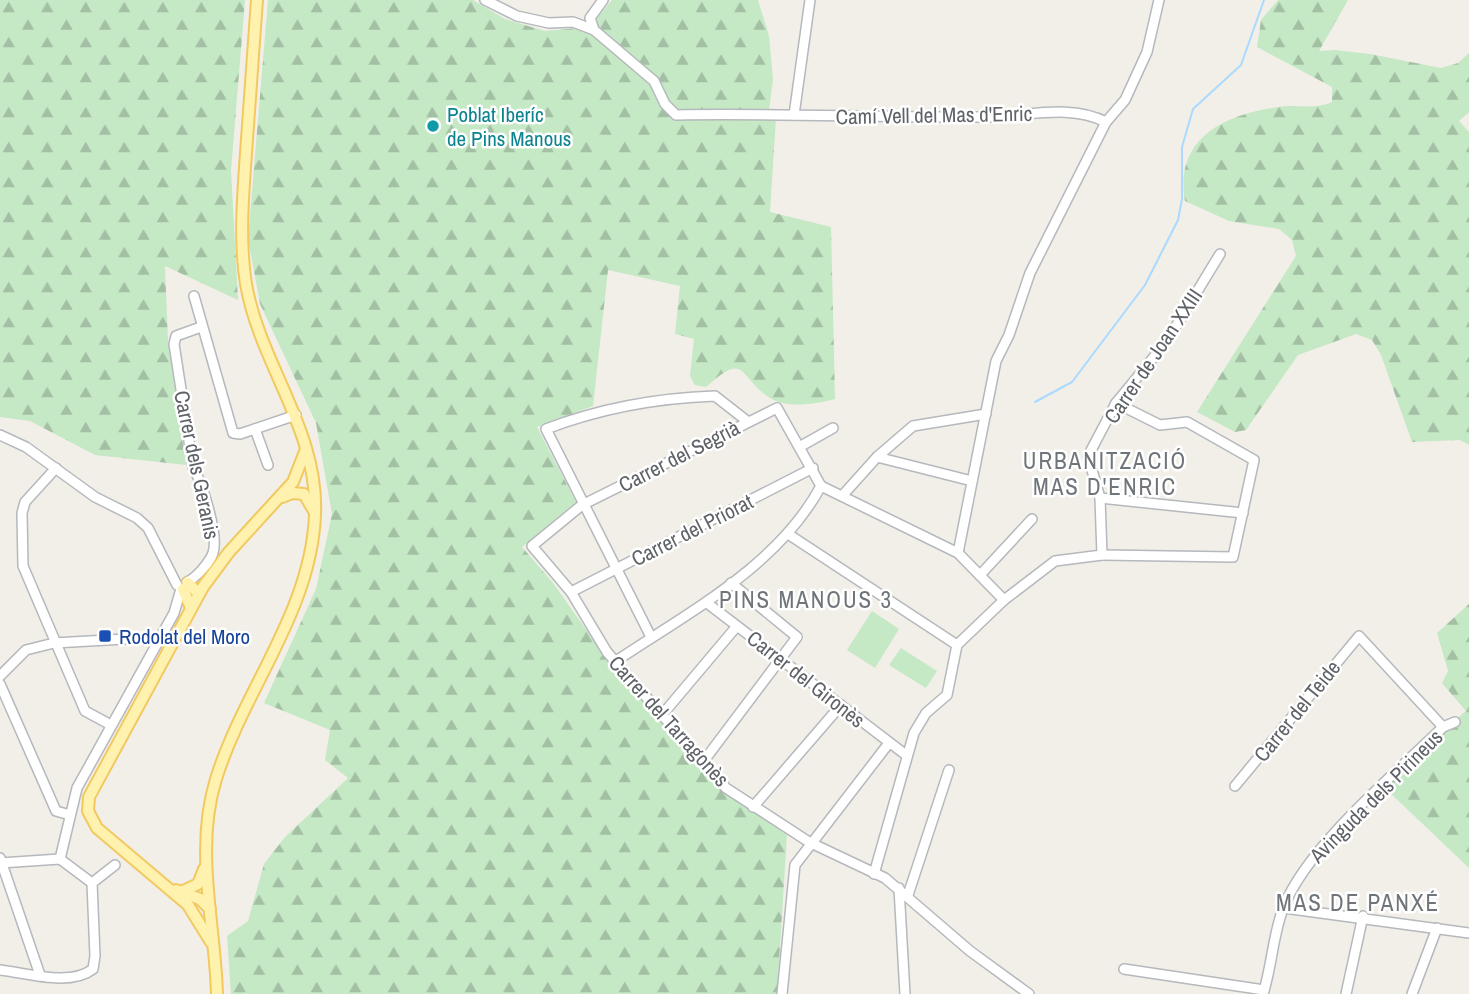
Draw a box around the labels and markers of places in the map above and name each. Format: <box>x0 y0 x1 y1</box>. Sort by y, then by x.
place label: Poblat Iberíc de Pins Manous <box>447 100 571 153</box>
marker: Poblat Iberíc de Pins Manous <box>425 118 441 134</box>
place label: Rodolat del Moro <box>119 622 250 651</box>
marker: Rodolat del Moro <box>97 628 113 644</box>

